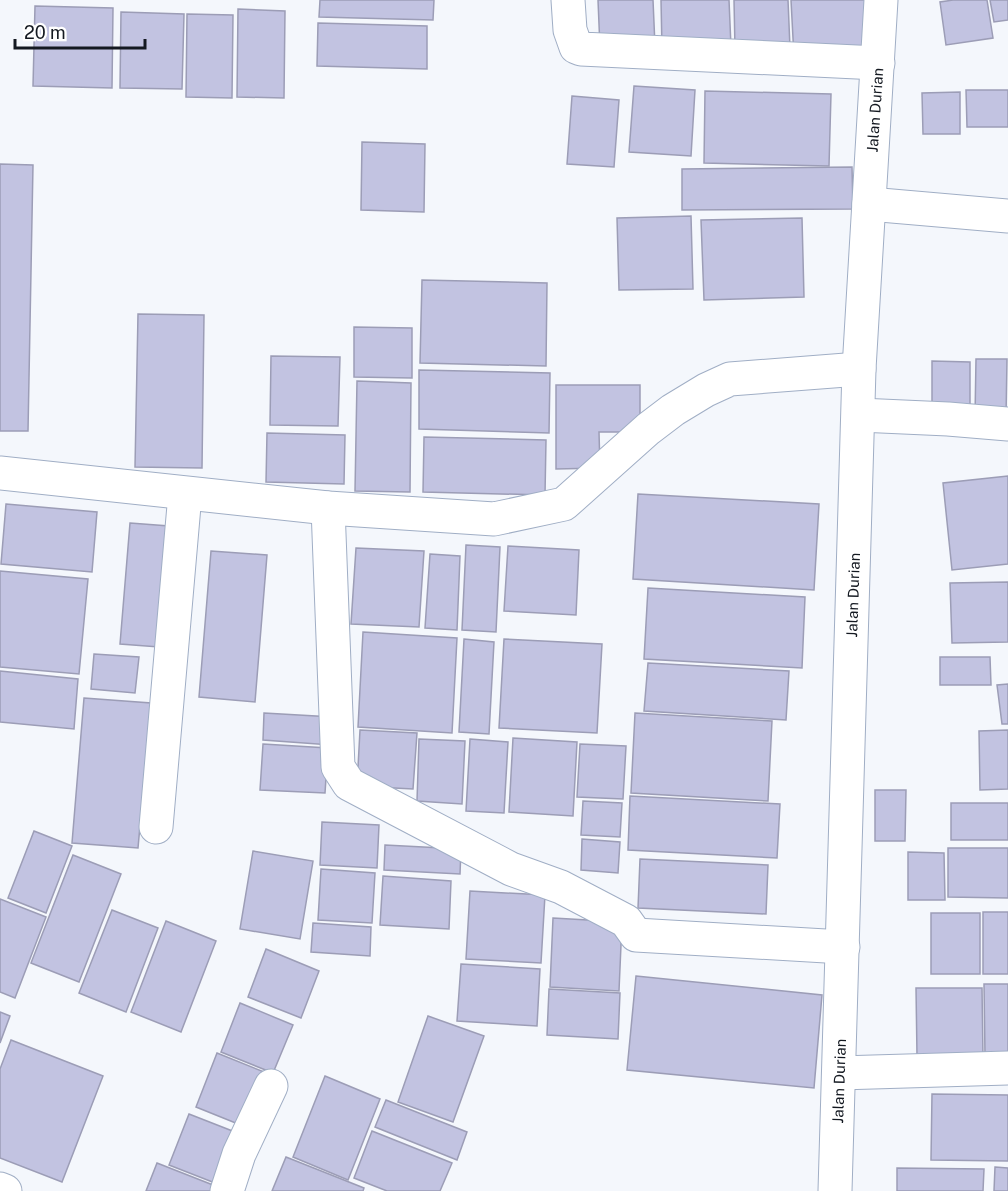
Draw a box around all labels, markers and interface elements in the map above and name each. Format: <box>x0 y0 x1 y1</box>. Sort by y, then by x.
scale bar <box>15 12 146 50</box>
text: 20 m <box>24 22 66 43</box>
street label: Jalan Durian <box>864 67 886 153</box>
street label: Jalan Durian <box>843 552 863 638</box>
street label: Jalan Durian <box>829 1038 849 1124</box>

